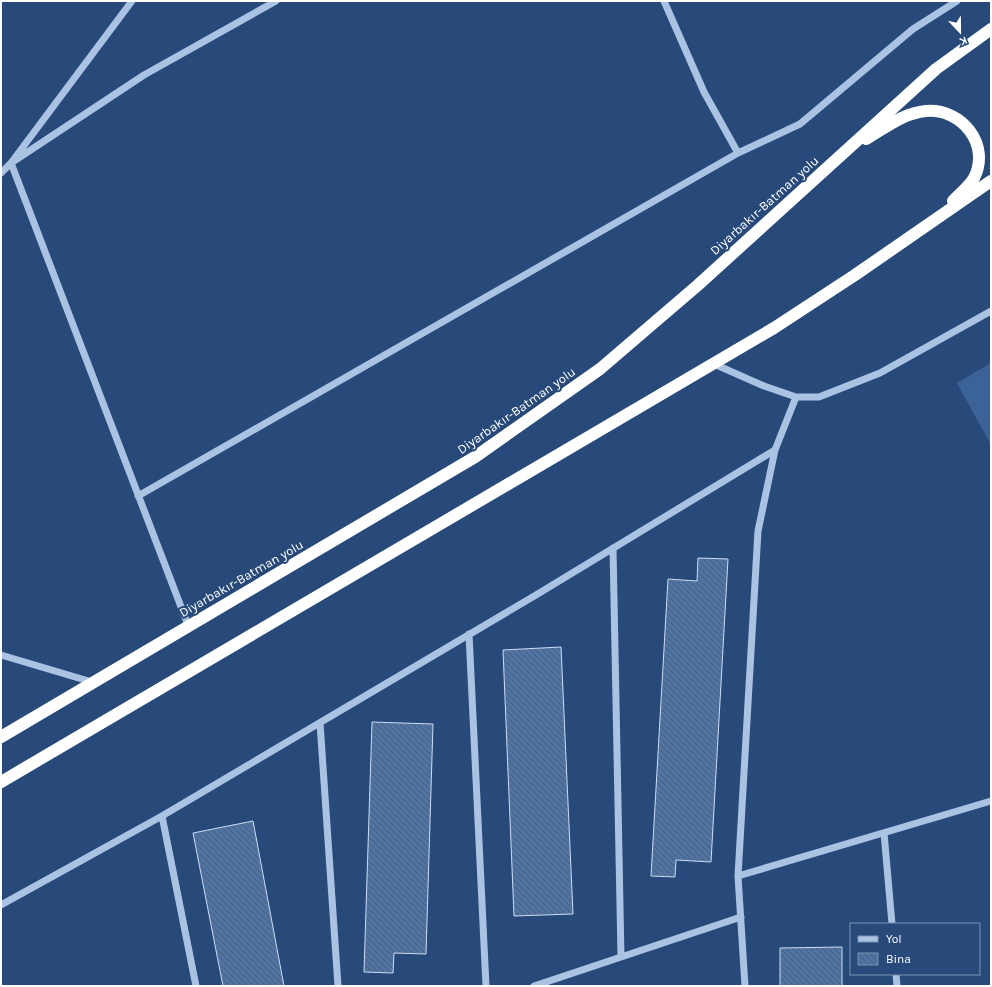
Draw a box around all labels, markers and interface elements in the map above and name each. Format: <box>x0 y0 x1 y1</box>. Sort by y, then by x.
north arrow <box>940 12 980 52</box>
text: K <box>957 33 969 48</box>
street label: Diyarbakır-Batman yolu <box>707 153 822 258</box>
street label: Diyarbakır-Batman yolu <box>454 364 578 457</box>
street label: Diyarbakır-Batman yolu <box>177 537 306 620</box>
legend <box>850 923 980 975</box>
text: Yol <box>886 932 902 946</box>
text: Bina <box>886 952 911 966</box>

